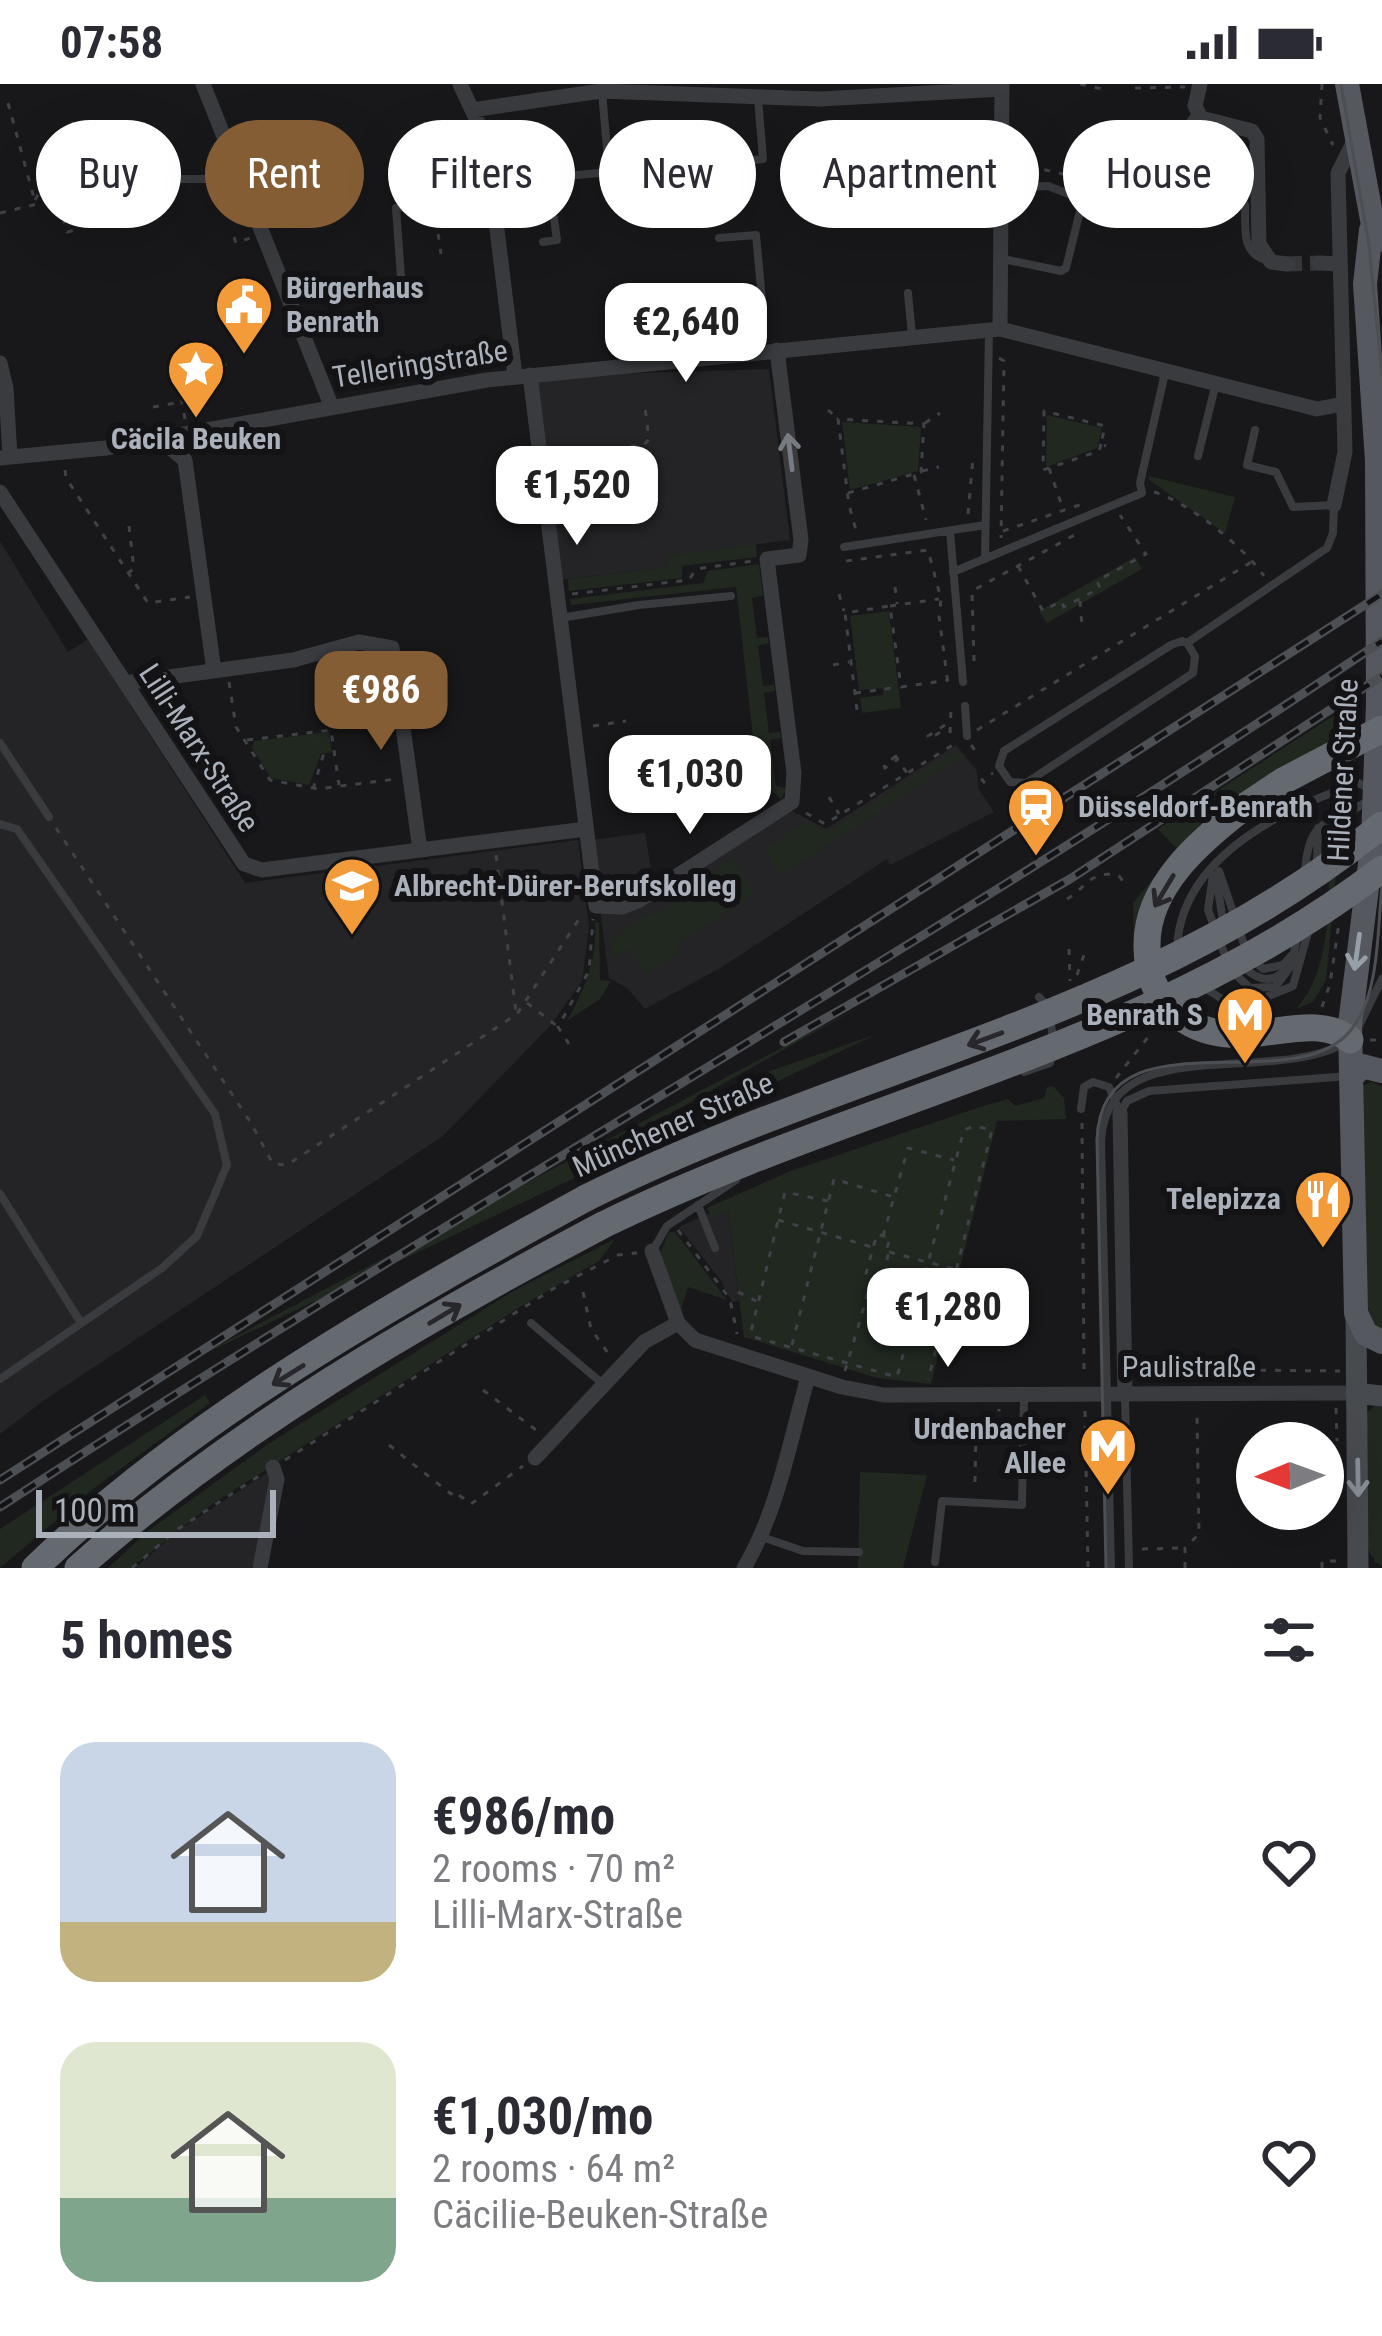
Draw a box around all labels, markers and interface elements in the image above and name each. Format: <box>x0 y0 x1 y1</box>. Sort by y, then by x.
text: 07:58 <box>60 16 163 69</box>
chip: Buy <box>36 120 181 228</box>
chip: Rent <box>205 120 364 228</box>
chip: Filters <box>388 120 575 228</box>
chip: New <box>599 120 756 228</box>
chip: Apartment <box>780 120 1039 228</box>
chip: House <box>1063 120 1254 228</box>
place label: Bürgerhaus Benrath <box>286 270 424 339</box>
public building icon: Bürgerhaus Benrath <box>213 274 275 356</box>
pin: €2,640 <box>588 283 784 385</box>
text: €2,640 <box>632 299 740 345</box>
street label: Telleringstraße <box>330 332 510 395</box>
place icon: Cäcila Beuken <box>165 338 227 420</box>
place label: Cäcila Beuken <box>111 421 281 456</box>
one-way arrow <box>778 433 800 472</box>
pin: €1,520 <box>479 446 675 548</box>
text: €1,520 <box>523 462 631 508</box>
pin: €986 <box>310 651 452 753</box>
street label: Lilli-Marx-Straße <box>132 657 267 838</box>
text: €986 <box>342 667 420 713</box>
street label: Hildener Straße <box>1320 678 1365 862</box>
pin: €1,030 <box>592 735 788 837</box>
text: €1,030 <box>636 751 744 797</box>
station icon: Düsseldorf-Benrath <box>1005 776 1067 858</box>
place label: Düsseldorf-Benrath <box>1078 789 1313 824</box>
school or university icon: Albrecht-Dürer-Berufskolleg <box>321 855 383 937</box>
place label: Albrecht-Dürer-Berufskolleg <box>394 868 737 903</box>
one-way arrow <box>1152 873 1176 908</box>
one-way arrow <box>1345 932 1368 971</box>
metro station icon: Benrath S <box>1214 984 1276 1066</box>
place label: Benrath S <box>1086 997 1203 1032</box>
one-way arrow <box>968 1030 1005 1051</box>
street label: Münchener Straße <box>567 1065 778 1184</box>
restaurant icon: Telepizza <box>1292 1168 1354 1250</box>
place label: Telepizza <box>1166 1181 1281 1216</box>
pin: €1,280 <box>850 1268 1046 1370</box>
text: €1,280 <box>894 1284 1002 1330</box>
one-way arrow <box>427 1302 461 1326</box>
street label: Paulistraße <box>1122 1349 1256 1384</box>
one-way arrow <box>272 1362 306 1387</box>
place label: Urdenbacher Allee <box>913 1411 1066 1480</box>
metro station icon: Urdenbacher Allee <box>1077 1415 1139 1497</box>
north arrow <box>1236 1422 1344 1530</box>
map controls <box>1236 1422 1344 1530</box>
one-way arrow <box>1346 1458 1369 1497</box>
scale bar <box>36 1484 276 1537</box>
text: 100 m <box>54 1491 135 1530</box>
icon: filters <box>1256 1607 1322 1673</box>
text: 5 homes <box>60 1611 233 1670</box>
text: €986/mo <box>432 1787 615 1846</box>
icon: home <box>156 1790 300 1934</box>
icon: heart <box>1256 1829 1322 1895</box>
text: 2 rooms · 70 m² <box>432 1846 675 1892</box>
text: Lilli-Marx-Straße <box>432 1892 683 1938</box>
text: €1,030/mo <box>432 2087 653 2146</box>
icon: home <box>156 2090 300 2234</box>
icon: heart <box>1256 2129 1322 2195</box>
text: 2 rooms · 64 m² <box>432 2146 675 2192</box>
text: Cäcilie-Beuken-Straße <box>432 2192 768 2238</box>

